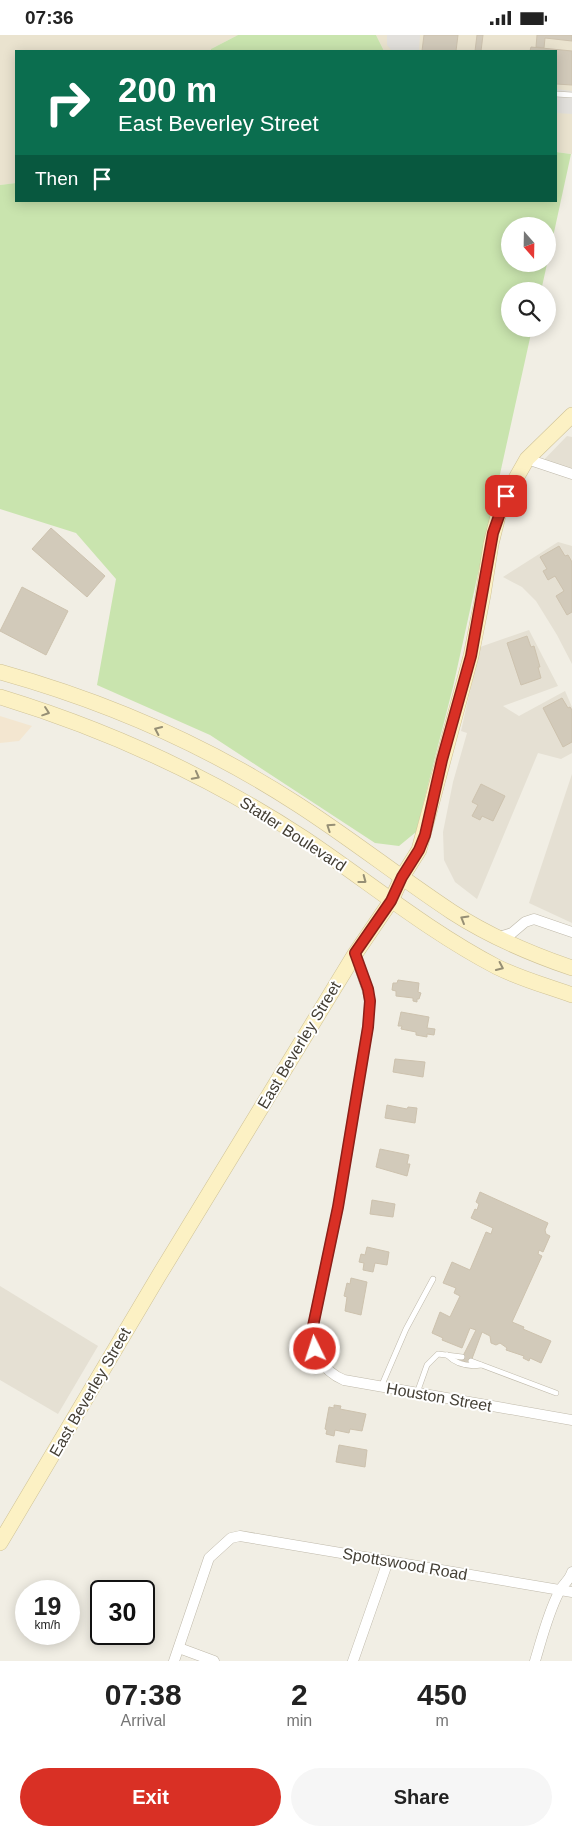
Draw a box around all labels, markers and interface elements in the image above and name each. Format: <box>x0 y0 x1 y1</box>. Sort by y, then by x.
text: 07:36 <box>25 7 74 28</box>
icon: right <box>35 70 100 135</box>
text: 200 m <box>118 70 217 109</box>
text: East Beverley Street <box>118 111 319 136</box>
icon: arrive <box>88 165 116 193</box>
text: Then <box>35 168 78 189</box>
north arrow <box>501 217 556 273</box>
map controls <box>501 217 556 337</box>
button: search <box>501 282 556 337</box>
pin <box>485 475 527 517</box>
icon: arrive <box>492 482 520 510</box>
one-way arrow <box>42 706 50 716</box>
one-way arrow <box>154 725 163 736</box>
one-way arrow <box>191 769 200 779</box>
street label: Statler Boulevard <box>237 793 349 875</box>
one-way arrow <box>327 823 336 833</box>
one-way arrow <box>357 874 367 883</box>
one-way arrow <box>461 915 470 925</box>
one-way arrow <box>495 961 504 972</box>
street label: East Beverley Street <box>254 978 344 1112</box>
position arrow <box>288 1322 340 1374</box>
street label: East Beverley Street <box>46 1324 134 1459</box>
street label: Houston Street <box>385 1379 494 1415</box>
street label: Spottswood Road <box>341 1545 469 1583</box>
speed limit sign: 30 <box>90 1580 155 1645</box>
text: 19 <box>34 1592 61 1620</box>
text: km/h <box>34 1618 61 1632</box>
text: 07:38 <box>105 1678 182 1711</box>
text: 2 <box>291 1678 308 1711</box>
text: 450 <box>417 1678 467 1711</box>
text: Arrival <box>121 1712 166 1729</box>
text: min <box>286 1712 312 1729</box>
text: m <box>435 1712 449 1729</box>
button: Exit <box>20 1768 281 1826</box>
button: Share <box>291 1768 552 1826</box>

